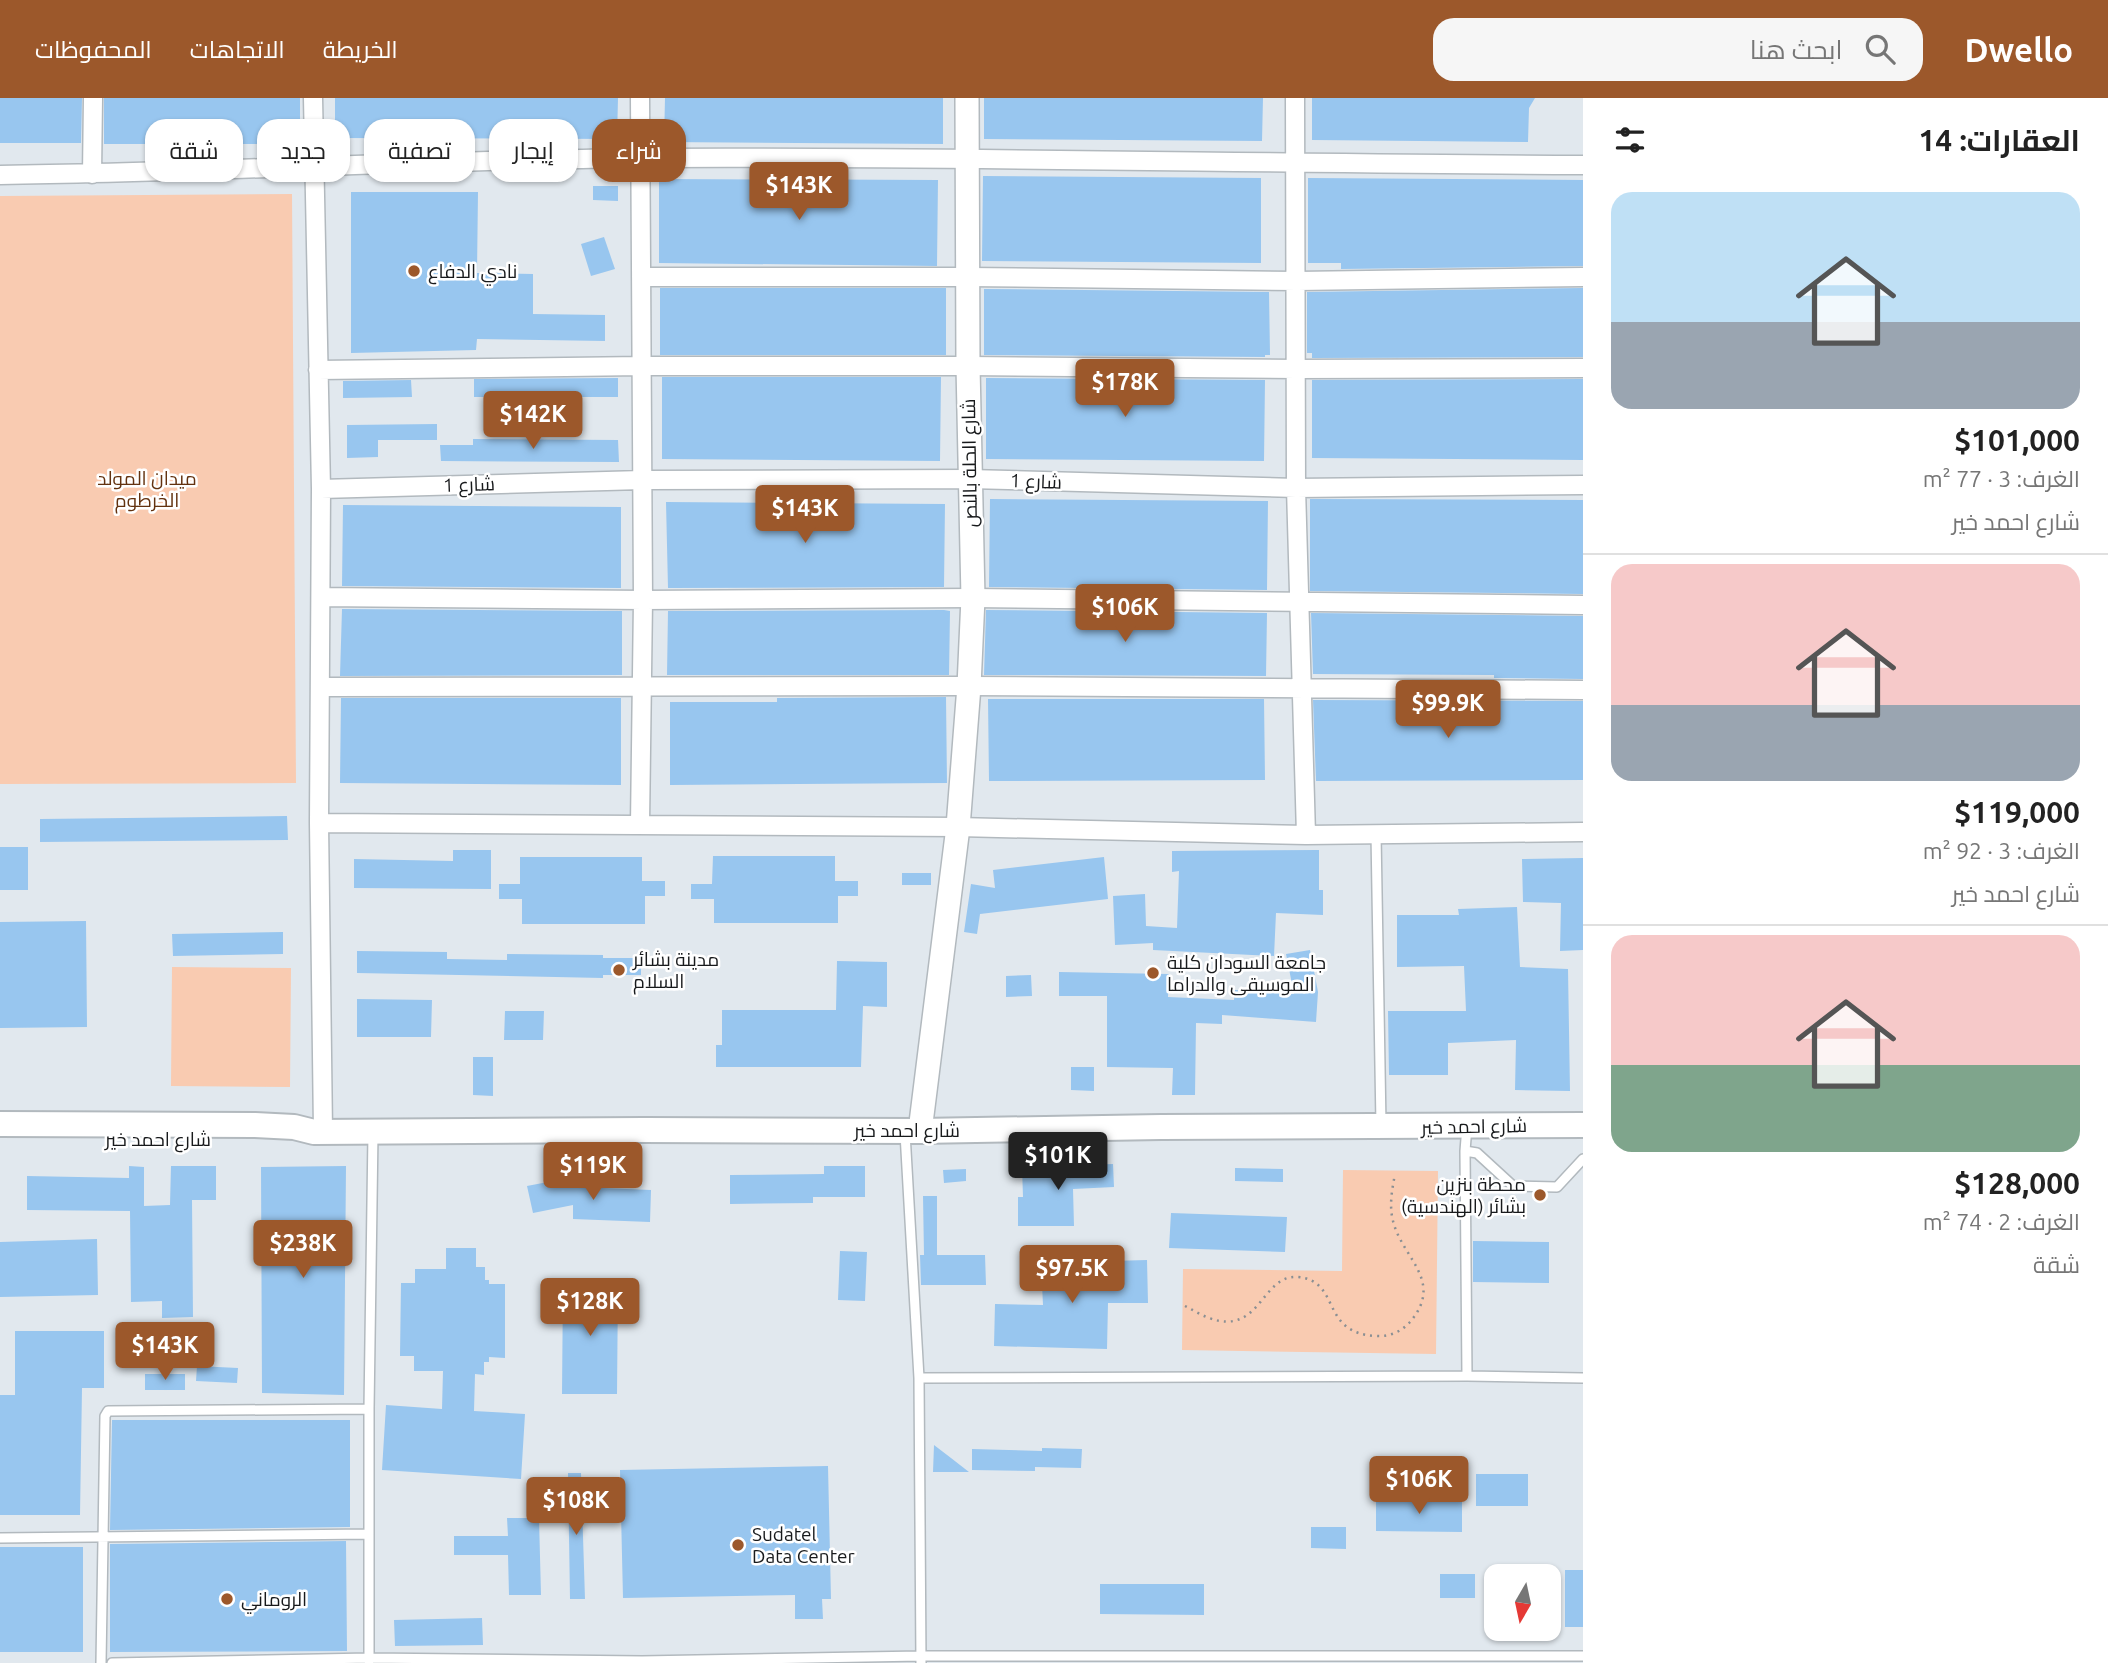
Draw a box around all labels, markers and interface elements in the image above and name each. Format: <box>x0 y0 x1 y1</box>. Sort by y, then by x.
search box <box>1433 18 1923 81</box>
icon: search <box>1861 30 1899 68</box>
text: Dwello <box>1965 31 2073 68</box>
text: ابحث هنا <box>1750 35 1843 64</box>
text: المحفوظات <box>35 36 152 63</box>
text: الاتجاهات <box>190 36 285 63</box>
text: الخريطة <box>323 36 398 63</box>
chip: شقة <box>145 119 243 182</box>
chip: جديد <box>257 119 350 182</box>
chip: تصفية <box>364 119 475 182</box>
chip: إيجار <box>489 119 578 182</box>
chip: شراء <box>592 119 686 182</box>
icon: filters <box>1611 121 1649 159</box>
text: العقارات: 14 <box>1918 123 2080 157</box>
pin: $143K <box>750 162 848 222</box>
text: $143K <box>765 172 833 197</box>
icon: home <box>1783 238 1909 364</box>
place label: نادي الدفاع <box>428 260 517 286</box>
marker: نادي الدفاع <box>406 263 422 279</box>
pin: $178K <box>1076 360 1174 419</box>
text: $178K <box>1091 369 1159 394</box>
pin: $142K <box>484 392 582 451</box>
street label: شارع الحلة بالنص <box>957 398 984 528</box>
text: $142K <box>499 401 567 426</box>
text: $101,000 <box>1954 423 2080 457</box>
text: الغرف: 3 · 77 m² <box>1923 466 2080 491</box>
park label: ميدان المولد الخرطوم <box>97 467 197 514</box>
street label: شارع 1 <box>1010 469 1062 496</box>
street label: شارع 1 <box>443 472 495 499</box>
pin: $143K <box>756 486 854 545</box>
text: $143K <box>771 495 839 520</box>
text: شارع احمد خير <box>1952 509 2080 534</box>
pin: $106K <box>1076 584 1174 644</box>
text: $106K <box>1091 594 1159 619</box>
icon: home <box>1783 610 1909 736</box>
pin: $99.9K <box>1391 680 1505 740</box>
text: $99.9K <box>1412 690 1484 715</box>
text: $119,000 <box>1954 795 2080 829</box>
text: الغرف: 3 · 92 m² <box>1923 838 2080 863</box>
text: شارع احمد خير <box>1952 881 2080 906</box>
place label: مدينة بشائر السلام <box>632 948 719 995</box>
place label: جامعة السودان كلية الموسيقى والدراما <box>1167 951 1326 996</box>
marker: مدينة بشائر السلام <box>611 962 627 978</box>
marker: جامعة السودان كلية الموسيقى والدراما <box>1145 965 1161 981</box>
icon: home <box>1783 981 1909 1107</box>
street label: شارع احمد خير <box>1420 1114 1527 1141</box>
street label: شارع احمد خير <box>853 1119 960 1144</box>
street label: شارع احمد خير <box>104 1128 211 1153</box>
pin: $101K <box>1009 1132 1107 1192</box>
pin: $119K <box>544 1142 642 1202</box>
text: $101K <box>1024 1142 1092 1167</box>
text: $119K <box>559 1152 627 1177</box>
text: $128,000 <box>1954 1166 2080 1200</box>
place label: محطة بنزين بشائر (الهندسية) <box>1401 1173 1526 1218</box>
marker: محطة بنزين بشائر (الهندسية) <box>1532 1187 1548 1203</box>
text: الغرف: 2 · 74 m² <box>1923 1209 2080 1234</box>
pin: $238K <box>254 1220 352 1280</box>
text: $238K <box>269 1230 337 1255</box>
pin: $97.5K <box>1015 1246 1129 1305</box>
text: شقة <box>2033 1252 2080 1277</box>
text: $97.5K <box>1036 1255 1108 1280</box>
pin: $128K <box>541 1278 639 1338</box>
text: $128K <box>556 1288 624 1313</box>
pin: $143K <box>116 1322 214 1382</box>
text: $143K <box>131 1332 199 1357</box>
pin: $106K <box>1370 1456 1468 1516</box>
text: $106K <box>1385 1466 1453 1491</box>
pin: $108K <box>527 1478 625 1537</box>
text: $108K <box>542 1487 610 1512</box>
place label: Sudatel Data Center <box>752 1523 855 1567</box>
marker: Sudatel Data Center <box>730 1537 746 1553</box>
north arrow <box>1484 1564 1561 1642</box>
map controls <box>1484 1564 1561 1641</box>
place label: الروماني <box>241 1588 307 1614</box>
marker: الروماني <box>219 1591 235 1607</box>

